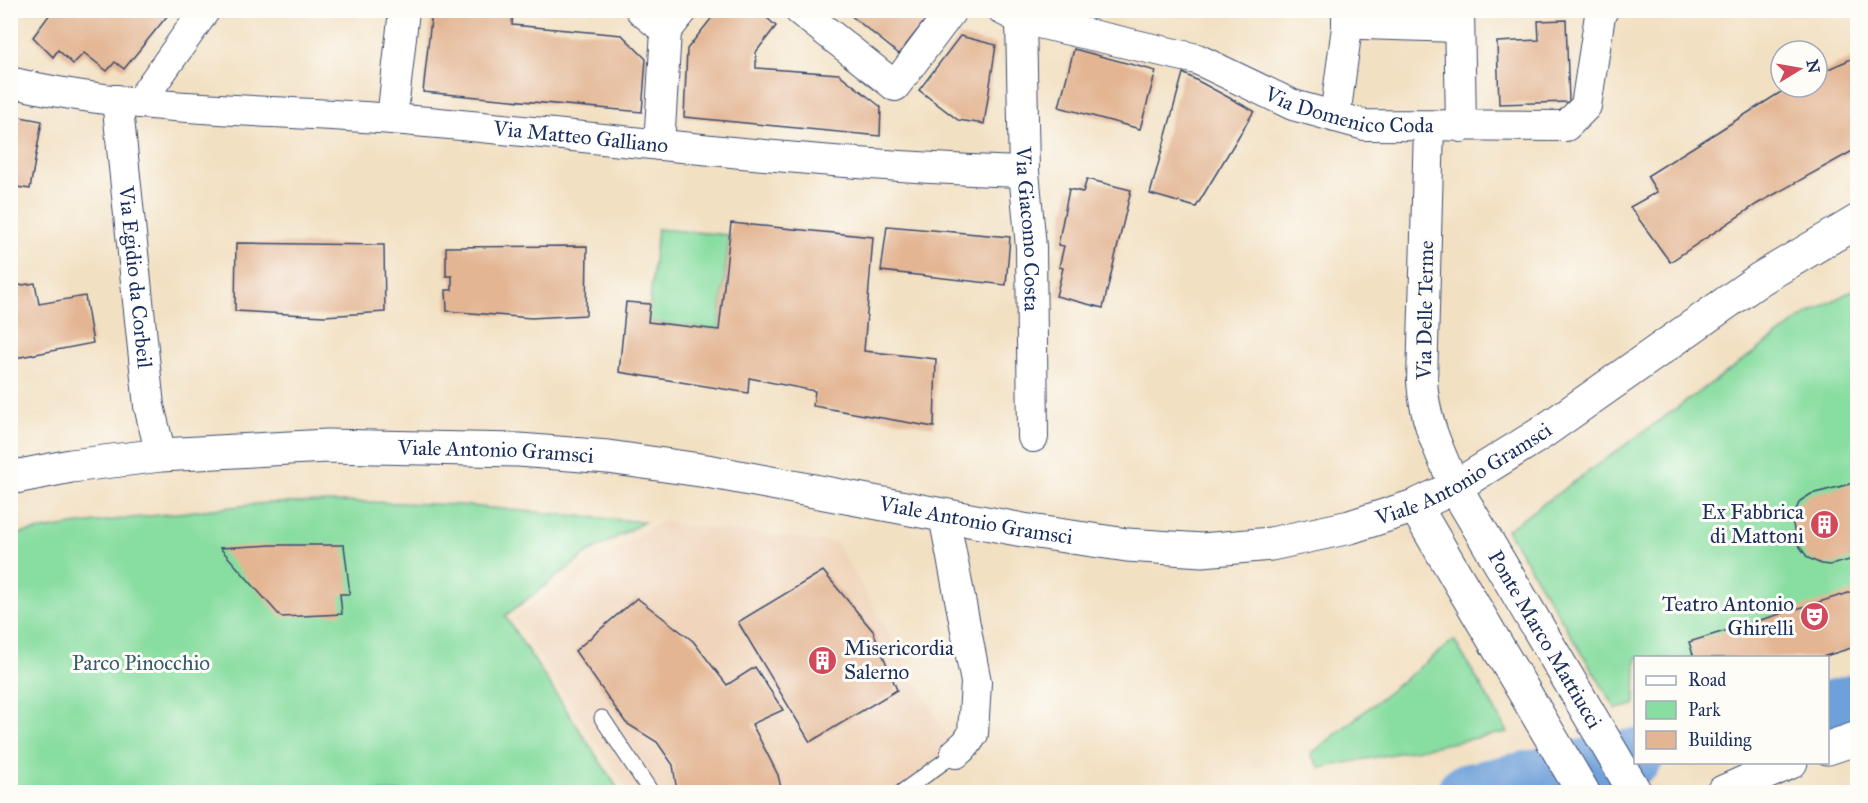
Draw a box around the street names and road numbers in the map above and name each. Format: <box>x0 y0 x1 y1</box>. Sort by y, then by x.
street label: Via Domenico Coda <box>1260 80 1434 138</box>
street label: Via Matteo Galliano <box>491 115 670 159</box>
street label: Via Giacomo Costa <box>1010 145 1045 312</box>
street label: Via Egidio da Corbeil <box>113 184 158 370</box>
street label: Via Delle Terme <box>1411 240 1439 381</box>
street label: Viale Antonio Gramsci <box>1371 417 1557 531</box>
street label: Viale Antonio Gramsci <box>397 434 595 469</box>
street label: Viale Antonio Gramsci <box>876 490 1075 550</box>
street label: Ponte Marco Mattiucci <box>1482 546 1608 733</box>

